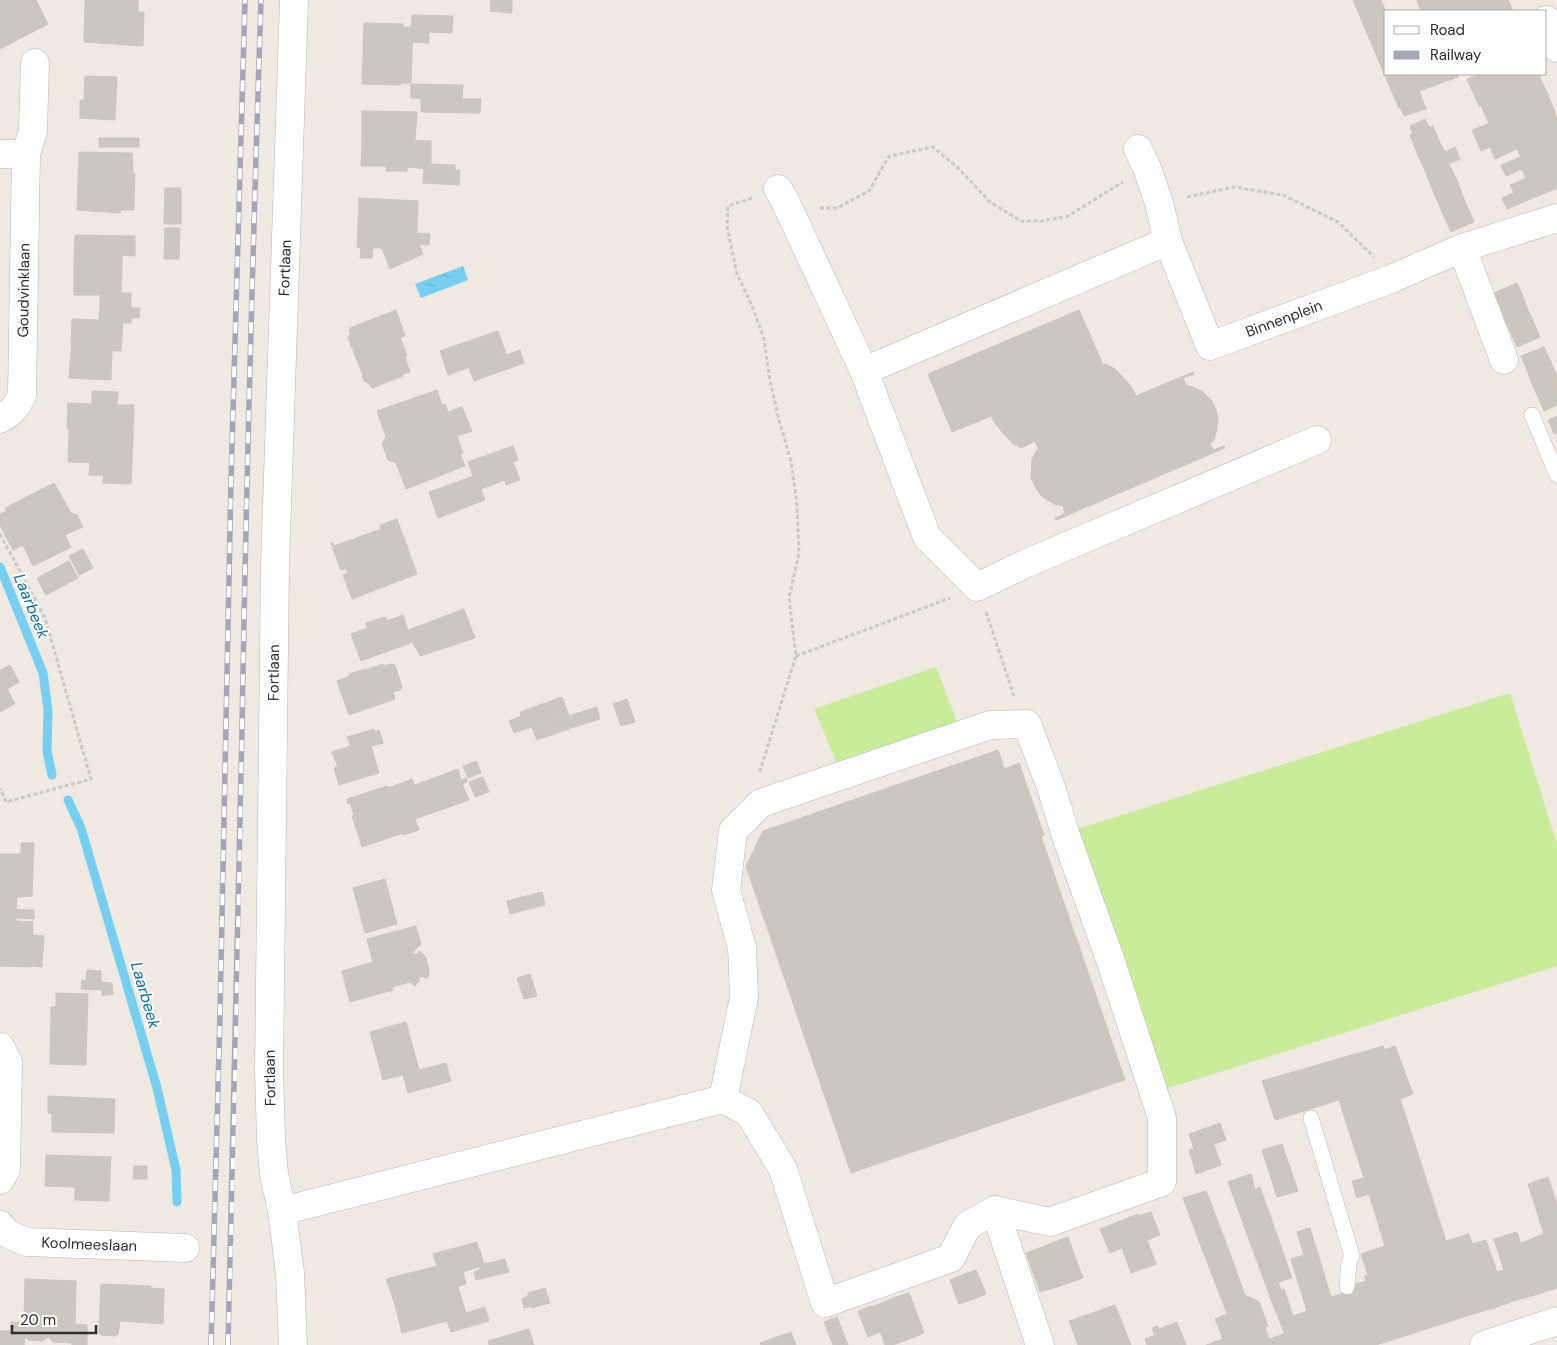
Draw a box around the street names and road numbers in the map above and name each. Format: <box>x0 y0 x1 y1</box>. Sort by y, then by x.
street label: Fortlaan <box>274 239 296 296</box>
street label: Goudvinklaan <box>13 243 35 338</box>
street label: Binnenplein <box>1243 295 1325 342</box>
street label: Fortlaan <box>263 644 284 701</box>
street label: Fortlaan <box>260 1050 280 1106</box>
street label: Koolmeeslaan <box>41 1233 138 1256</box>

